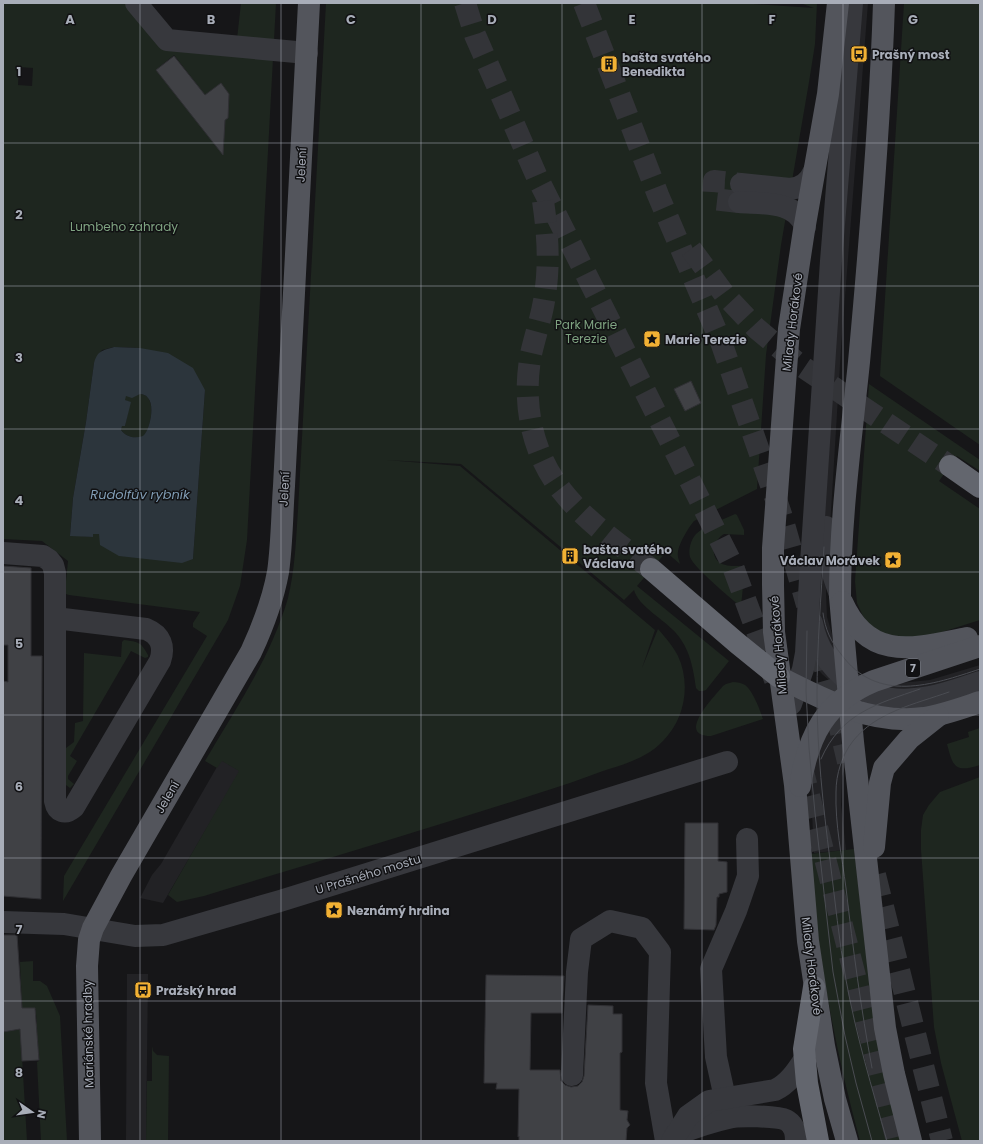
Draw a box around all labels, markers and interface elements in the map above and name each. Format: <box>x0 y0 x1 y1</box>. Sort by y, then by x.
text: A <box>65 10 75 29</box>
text: B <box>207 10 216 29</box>
text: C <box>346 10 356 29</box>
text: D <box>487 10 497 29</box>
text: E <box>628 10 636 29</box>
text: F <box>768 10 776 29</box>
text: G <box>908 10 918 29</box>
bus stop icon: Prašný most <box>849 44 869 64</box>
place label: Prašný most <box>872 46 950 63</box>
place label: bašta svatého Benedikta <box>622 49 711 80</box>
building icon: bašta svatého Benedikta <box>599 54 619 74</box>
text: 1 <box>17 62 21 81</box>
street label: Jelení <box>292 147 310 183</box>
text: 2 <box>15 205 23 224</box>
park label: Lumbeho zahrady <box>70 218 178 235</box>
street label: Milady Horákové <box>778 272 806 372</box>
park label: Park Marie Terezie <box>555 316 617 347</box>
place icon: Marie Terezie <box>642 329 662 349</box>
place label: Marie Terezie <box>665 331 747 348</box>
text: 3 <box>15 348 23 367</box>
street label: Jelení <box>275 471 293 507</box>
water label: Rudolfův rybník <box>90 485 191 504</box>
text: 4 <box>15 491 24 510</box>
place label: bašta svatého Václava <box>583 541 672 572</box>
building icon: bašta svatého Václava <box>560 546 580 566</box>
place icon: Václav Morávek <box>883 550 903 570</box>
place label: Václav Morávek <box>780 552 881 569</box>
street label: Milady Horákové <box>765 595 791 695</box>
text: 5 <box>15 634 23 653</box>
road number: 7 <box>906 659 920 677</box>
text: 6 <box>15 777 23 796</box>
street label: Jelení <box>151 778 183 816</box>
street label: U Prašného mostu <box>313 850 423 898</box>
place icon: Neznámý hrdina <box>324 900 344 920</box>
place label: Neznámý hrdina <box>347 902 450 919</box>
street label: Milady Horákové <box>798 916 826 1016</box>
text: 7 <box>16 920 23 939</box>
street label: Mariánské hradby <box>79 980 97 1088</box>
bus stop icon: Pražský hrad <box>133 980 153 1000</box>
place label: Pražský hrad <box>156 982 237 999</box>
text: 8 <box>15 1063 23 1082</box>
north arrow <box>12 1092 52 1132</box>
text: N <box>33 1108 50 1120</box>

